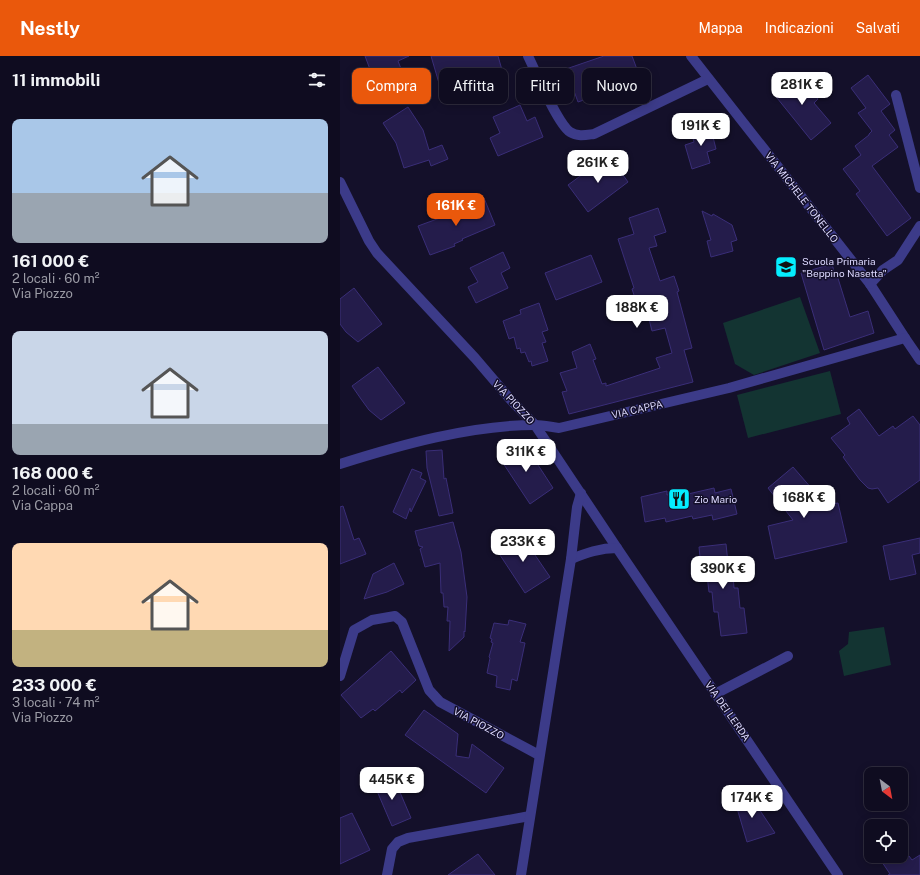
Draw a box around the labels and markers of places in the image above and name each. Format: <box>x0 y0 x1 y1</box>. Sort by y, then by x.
pin: 281K € <box>769 72 835 106</box>
pin: 191K € <box>668 113 734 147</box>
pin: 261K € <box>565 150 631 184</box>
pin: 161K € <box>423 193 489 227</box>
school or university icon: Scuola Primaria "Beppino Nasetta" <box>773 254 799 280</box>
place label: Scuola Primaria "Beppino Nasetta" <box>802 255 887 279</box>
pin: 188K € <box>604 295 670 329</box>
pin: 311K € <box>493 439 559 473</box>
pin: 168K € <box>771 485 837 519</box>
restaurant icon: Zio Mario <box>666 486 692 512</box>
place label: Zio Mario <box>694 493 737 505</box>
pin: 233K € <box>490 529 556 563</box>
pin: 390K € <box>690 556 756 590</box>
pin: 445K € <box>359 767 425 801</box>
pin: 174K € <box>719 785 785 819</box>

